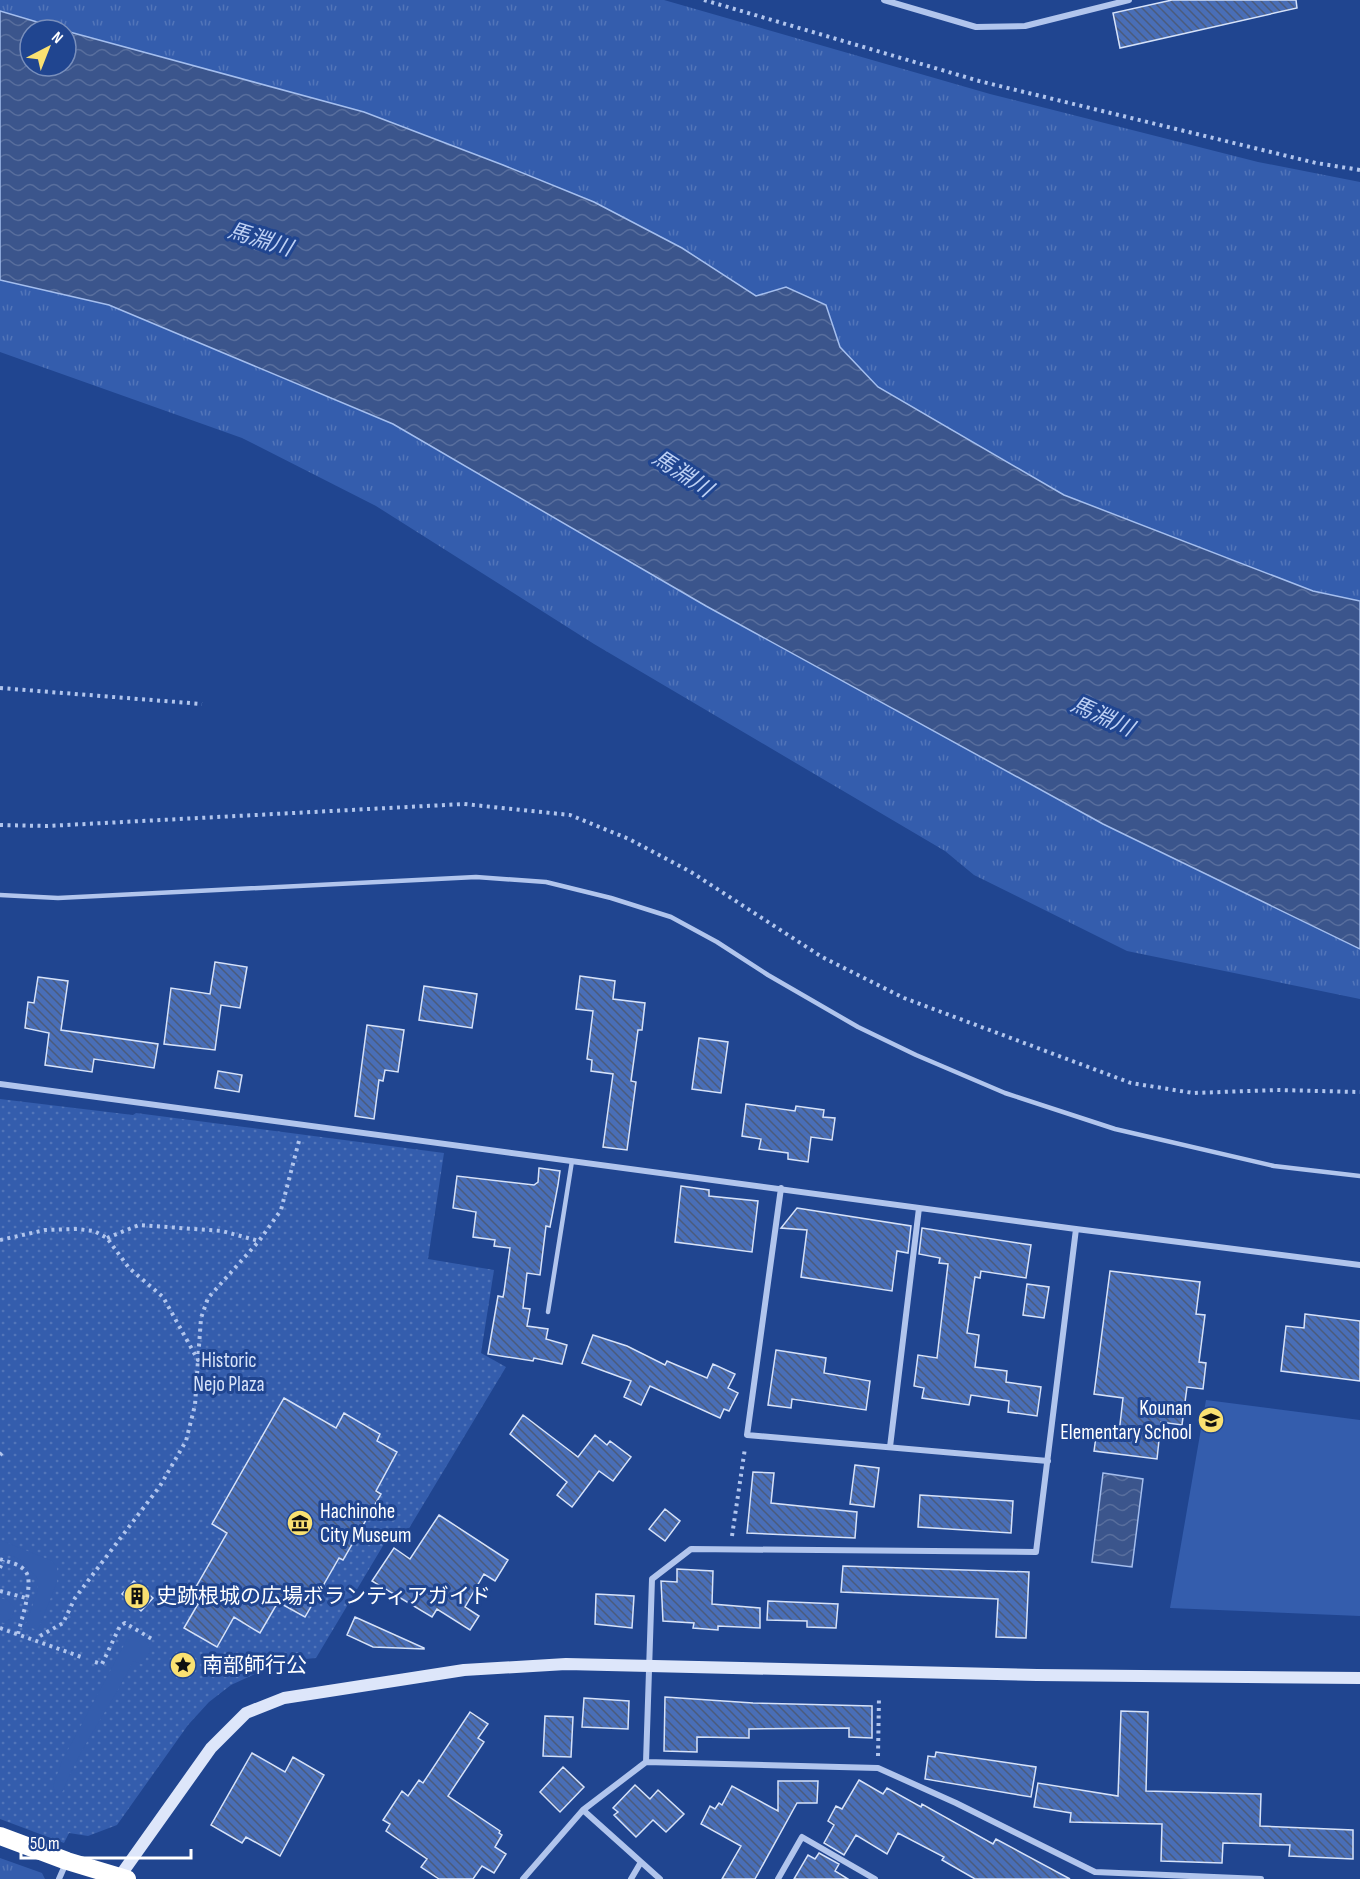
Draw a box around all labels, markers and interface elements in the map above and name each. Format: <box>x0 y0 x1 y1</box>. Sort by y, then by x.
north arrow <box>18 18 78 78</box>
text: N <box>48 28 67 48</box>
water label: 馬淵川 <box>224 217 297 263</box>
water label: 馬淵川 <box>647 445 719 504</box>
water label: 馬淵川 <box>1066 691 1139 744</box>
park label: Historic Nejo Plaza <box>193 1348 265 1397</box>
place label: Kounan Elementary School <box>1060 1396 1192 1445</box>
school or university icon: Kounan Elementary School <box>1196 1405 1226 1435</box>
place label: Hachinohe City Museum <box>320 1499 411 1548</box>
museum icon: Hachinohe City Museum <box>285 1508 315 1538</box>
building icon: 史跡根城の広場ボランティアガイド <box>122 1581 152 1611</box>
place label: 史跡根城の広場ボランティアガイド <box>156 1584 491 1609</box>
place icon: 南部師行公 <box>168 1650 198 1680</box>
place label: 南部師行公 <box>202 1653 307 1678</box>
scale bar <box>21 1822 190 1860</box>
text: 50 m <box>30 1833 60 1854</box>

